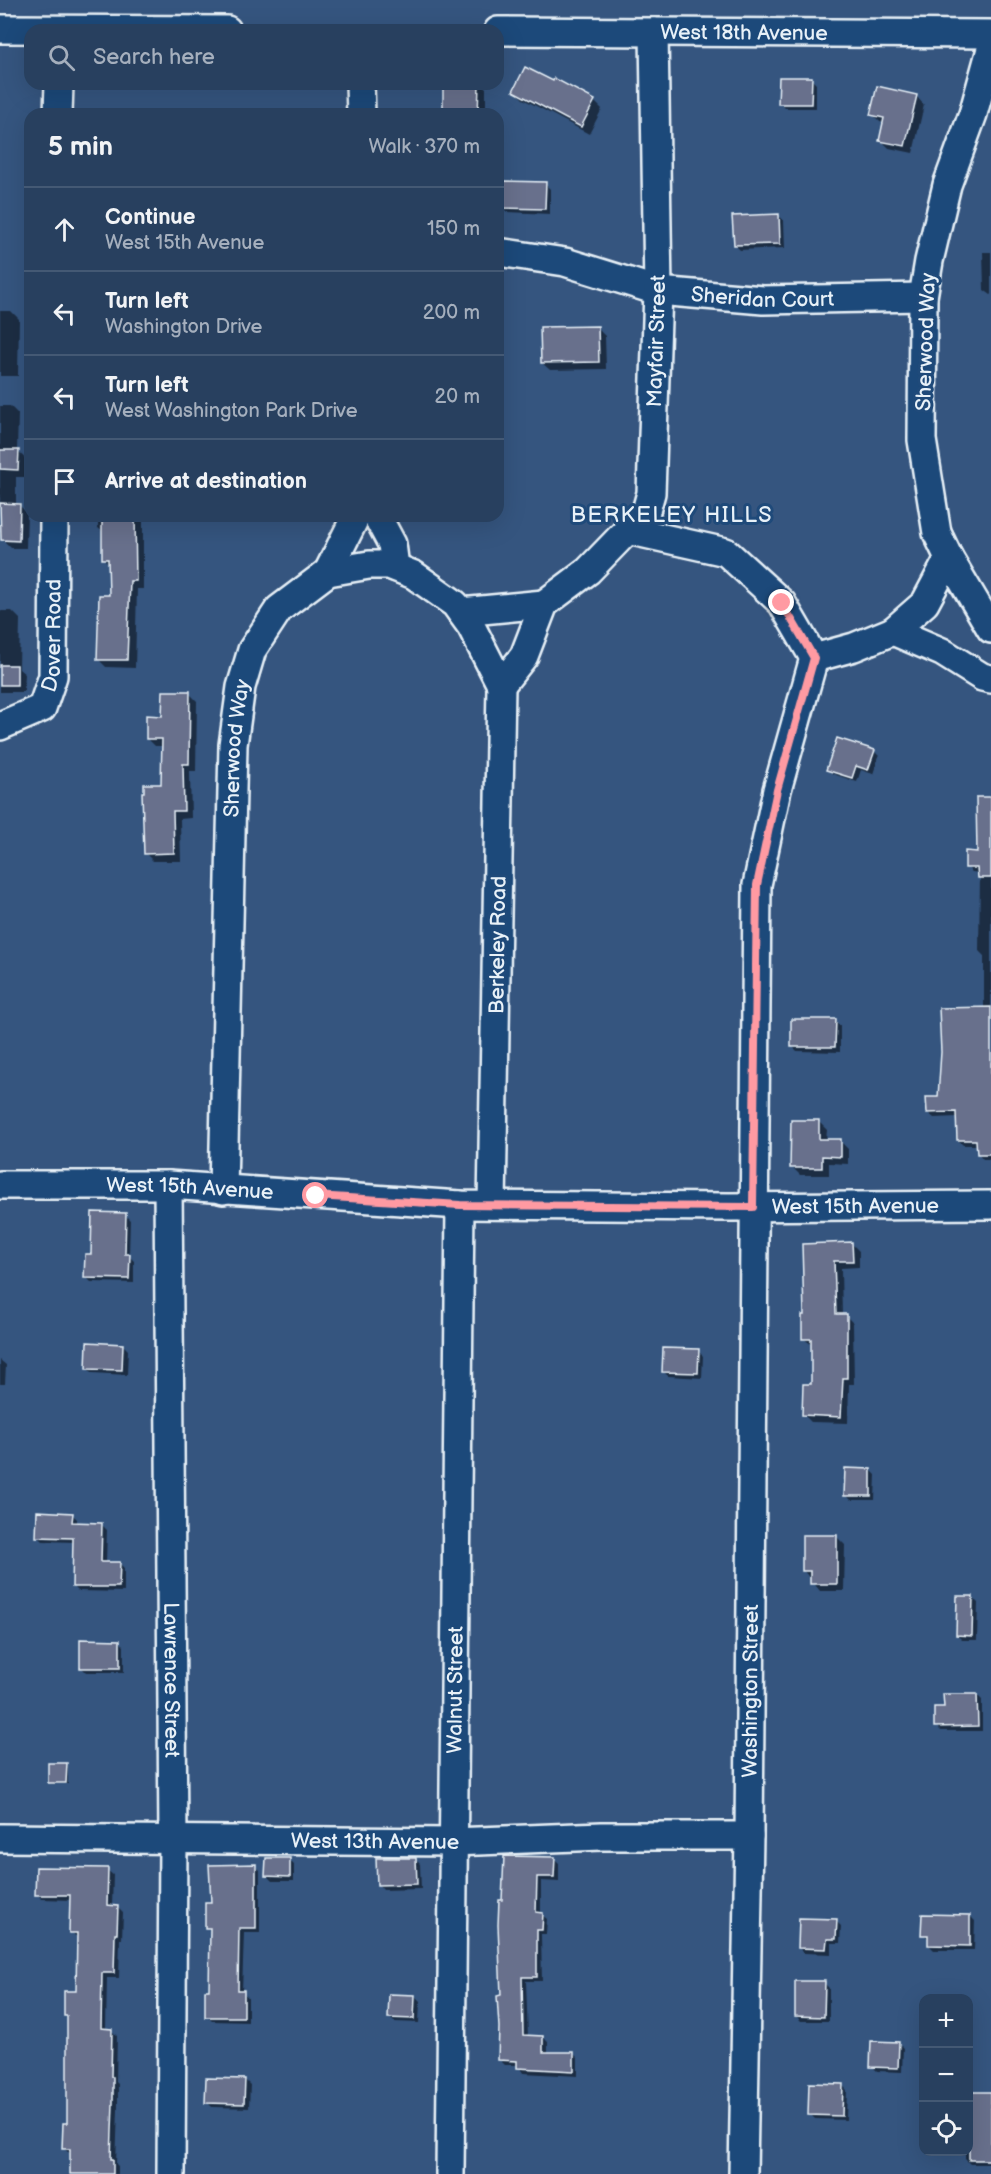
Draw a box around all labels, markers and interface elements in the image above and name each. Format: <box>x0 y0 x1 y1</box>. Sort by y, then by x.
street label: West 18th Avenue <box>660 19 828 46</box>
search box <box>24 24 504 90</box>
icon: search <box>45 41 78 74</box>
text: Search here <box>93 44 215 71</box>
text: 5 min <box>48 132 113 163</box>
text: Walk · 370 m <box>368 135 480 159</box>
text: Continue <box>105 204 195 231</box>
icon: ahead <box>48 213 81 246</box>
text: 150 m <box>427 217 480 241</box>
text: West 15th Avenue <box>105 231 264 255</box>
street label: Sherwood Way <box>911 272 941 412</box>
street label: Mayfair Street <box>641 274 671 408</box>
street label: Sheridan Court <box>690 281 835 313</box>
text: Turn left <box>105 288 189 315</box>
icon: left <box>48 297 81 330</box>
text: 200 m <box>423 301 480 325</box>
text: Washington Drive <box>105 315 262 339</box>
text: Turn left <box>105 372 189 399</box>
icon: left <box>48 381 81 414</box>
text: 20 m <box>435 385 480 409</box>
text: West Washington Park Drive <box>105 399 358 423</box>
icon: arrive <box>48 465 81 498</box>
text: Arrive at destination <box>105 468 307 495</box>
district label: BERKELEY HILLS <box>571 502 773 529</box>
street label: Dover Road <box>36 579 66 695</box>
route end <box>768 589 794 615</box>
street label: Sherwood Way <box>219 676 255 818</box>
street label: Berkeley Road <box>484 876 512 1014</box>
street label: West 15th Avenue <box>106 1172 274 1205</box>
route start <box>302 1182 328 1208</box>
street label: West 15th Avenue <box>772 1193 939 1219</box>
street label: Lawrence Street <box>159 1602 185 1758</box>
street label: Washington Street <box>737 1604 763 1778</box>
street label: Walnut Street <box>442 1626 468 1754</box>
street label: West 13th Avenue <box>291 1828 460 1855</box>
map controls <box>919 1994 973 2156</box>
button: + <box>919 1994 973 2048</box>
button: − <box>919 2048 973 2102</box>
button: locate <box>919 2102 973 2156</box>

